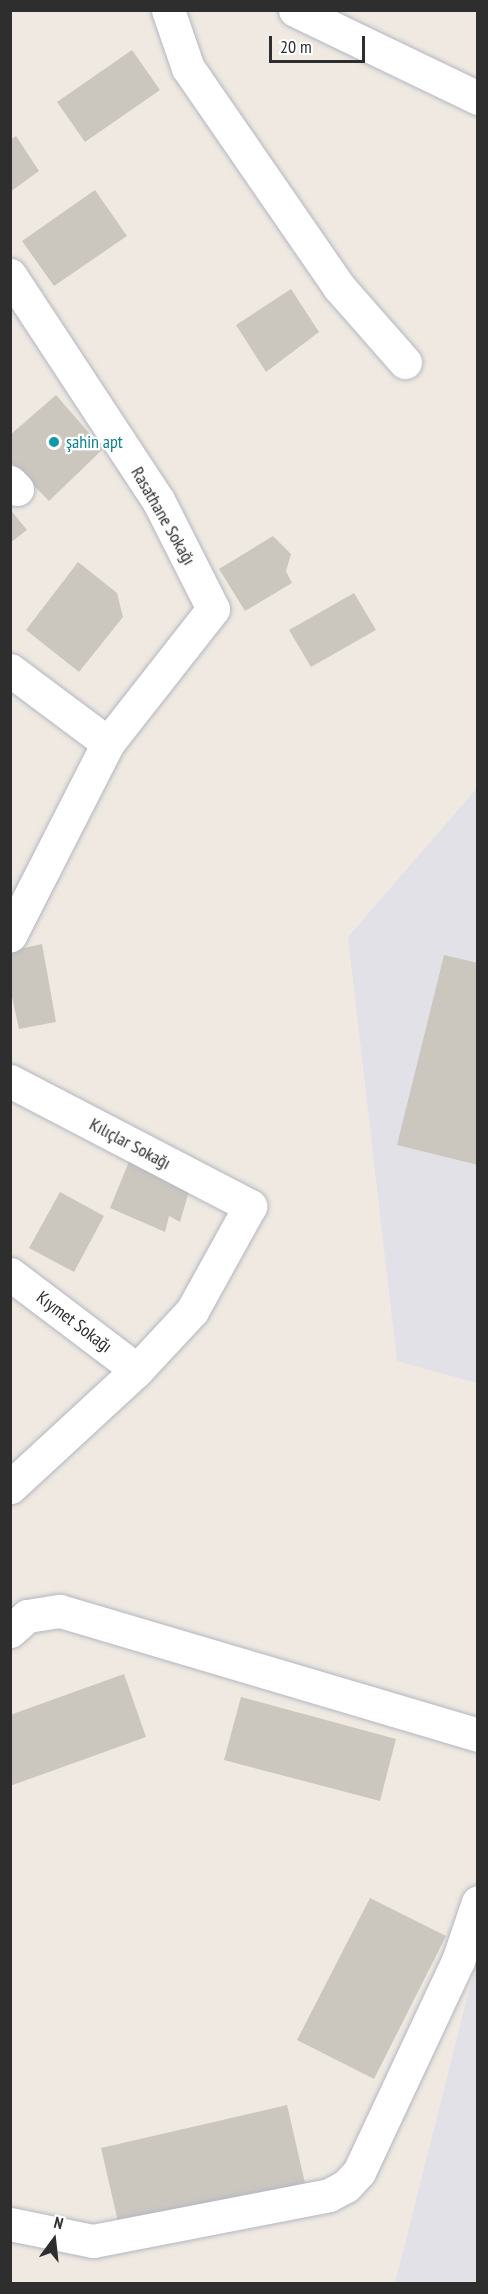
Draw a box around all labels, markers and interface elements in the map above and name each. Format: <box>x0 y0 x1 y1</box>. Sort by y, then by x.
scale bar <box>272 24 368 62</box>
text: 20 m <box>280 35 312 58</box>
place label: şahin apt <box>66 431 123 453</box>
marker: şahin apt <box>47 435 61 449</box>
street label: Rasathane Sokağı <box>126 463 200 569</box>
street label: Kılıçlar Sokağı <box>86 1114 174 1174</box>
street label: Kıymet Sokağı <box>32 1287 116 1357</box>
north arrow <box>24 2210 84 2270</box>
text: N <box>52 2212 65 2233</box>

